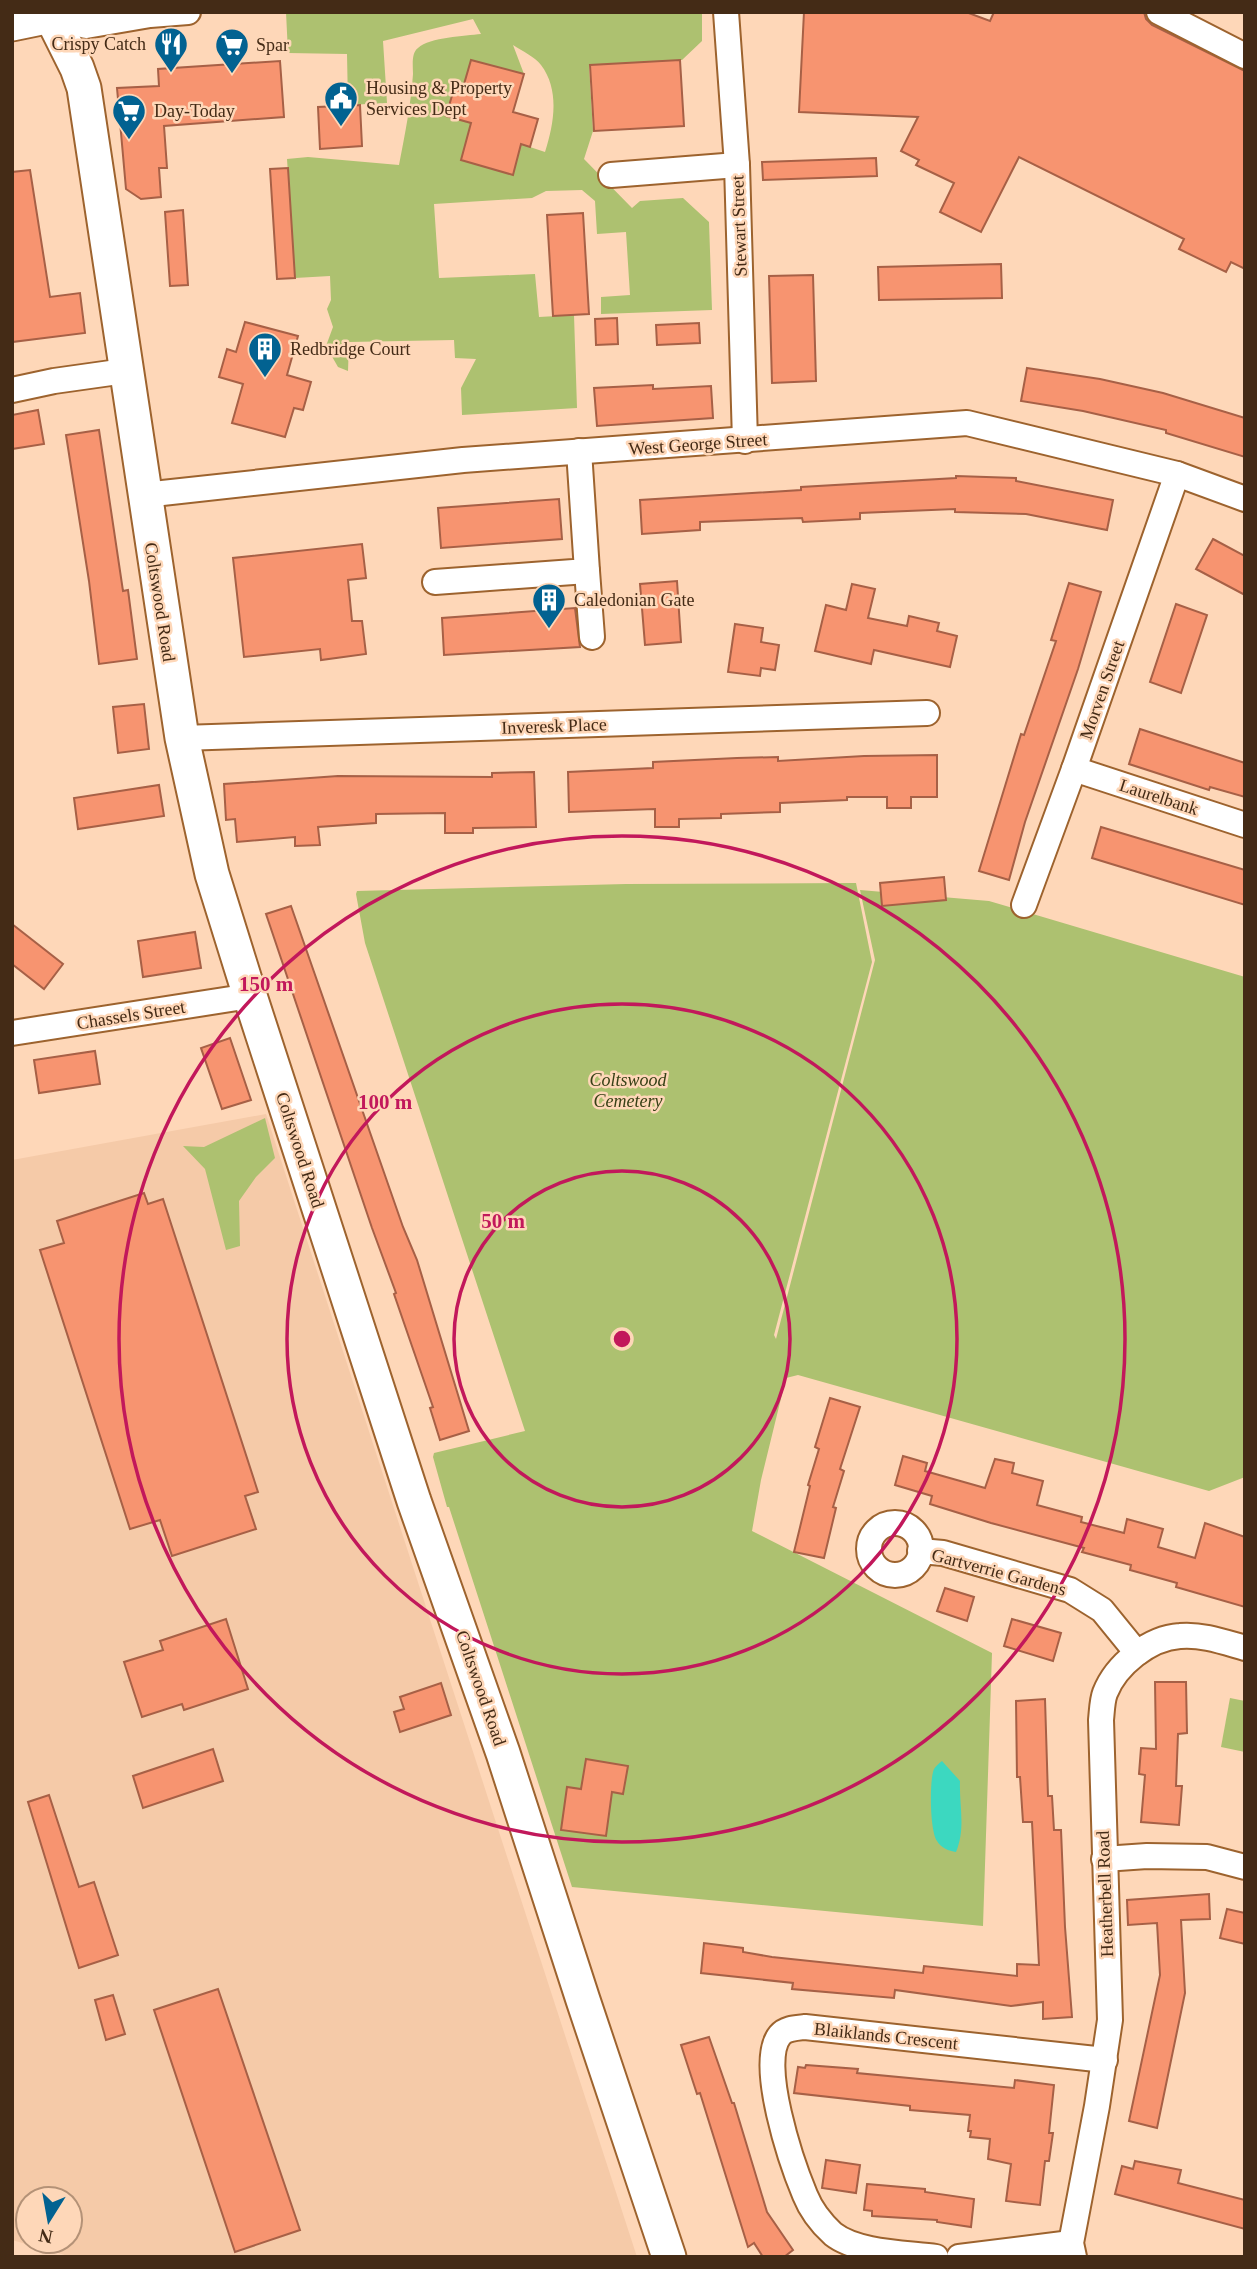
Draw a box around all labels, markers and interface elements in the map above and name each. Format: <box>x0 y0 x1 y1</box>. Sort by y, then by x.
restaurant icon: Crispy Catch <box>152 25 190 74</box>
supermarket icon: Spar <box>213 26 251 75</box>
place label: Crispy Catch <box>52 34 146 54</box>
place label: Spar <box>256 35 289 55</box>
place label: Housing & Property Services Dept <box>366 78 512 119</box>
public building icon: Housing & Property Services Dept <box>322 79 360 128</box>
supermarket icon: Day-Today <box>110 92 148 141</box>
place label: Day-Today <box>154 101 235 121</box>
street label: Stewart Street <box>727 175 751 277</box>
building icon: Redbridge Court <box>246 330 284 379</box>
place label: Redbridge Court <box>290 339 410 359</box>
street label: West George Street <box>628 429 768 459</box>
street label: Coltswood Road <box>141 541 179 663</box>
building icon: Caledonian Gate <box>530 581 568 630</box>
place label: Caledonian Gate <box>574 590 694 610</box>
street label: Morven Street <box>1076 638 1128 742</box>
street label: Inveresk Place <box>501 714 607 738</box>
street label: Laurelbank <box>1117 775 1201 819</box>
text: 150 m <box>239 972 294 996</box>
street label: Chassels Street <box>75 997 187 1033</box>
park label: Coltswood Cemetery <box>589 1070 668 1111</box>
street label: Coltswood Road <box>272 1090 328 1210</box>
text: 100 m <box>358 1090 413 1114</box>
text: 50 m <box>481 1209 525 1233</box>
centre of rings <box>610 1327 634 1351</box>
street label: Gartverrie Gardens <box>930 1544 1068 1600</box>
street label: Coltswood Road <box>452 1628 510 1748</box>
street label: Heatherbell Road <box>1093 1830 1117 1958</box>
street label: Blaiklands Crescent <box>813 2019 959 2053</box>
north arrow <box>14 2185 84 2255</box>
text: N <box>37 2225 55 2248</box>

